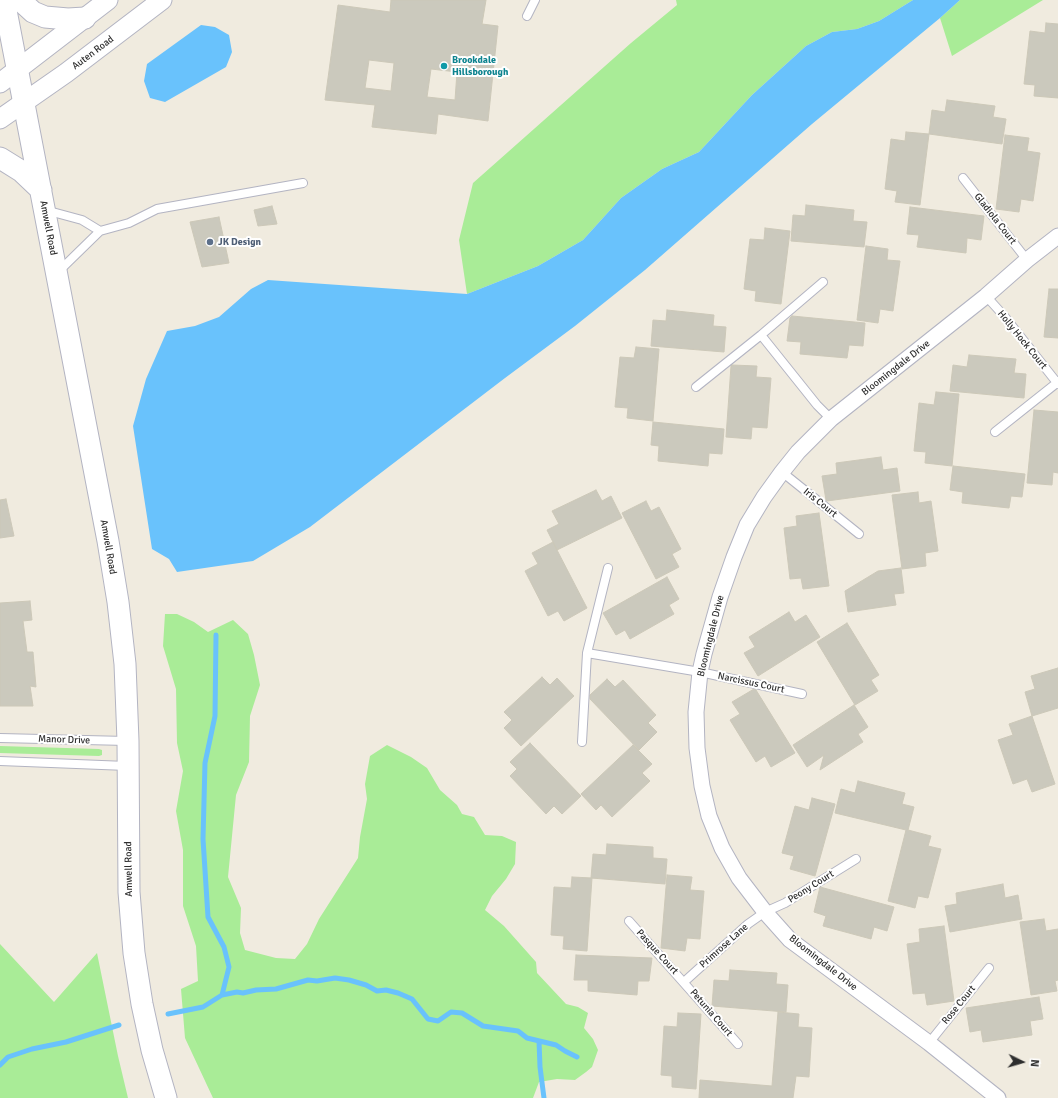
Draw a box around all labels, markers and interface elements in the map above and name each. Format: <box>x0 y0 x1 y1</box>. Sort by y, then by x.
street label: Auten Road <box>70 33 116 73</box>
place label: Brookdale Hillsborough <box>452 54 508 78</box>
marker: Brookdale Hillsborough <box>439 61 449 71</box>
street label: Gladiola Court <box>971 191 1019 247</box>
street label: Amwell Road <box>37 200 59 256</box>
place label: JK Design <box>218 236 261 248</box>
marker: JK Design <box>205 237 215 247</box>
street label: Holly Hock Court <box>995 308 1049 372</box>
street label: Bloomingdale Drive <box>859 338 933 398</box>
street label: Iris Court <box>801 486 839 520</box>
street label: Amwell Road <box>97 519 119 575</box>
street label: Bloomingdale Drive <box>695 594 727 678</box>
street label: Narcissus Court <box>717 670 785 696</box>
street label: Manor Drive <box>38 733 90 747</box>
street label: Amwell Road <box>123 841 135 897</box>
street label: Peony Court <box>786 868 836 906</box>
street label: Primrose Lane <box>697 921 751 971</box>
street label: Pasque Court <box>634 927 680 977</box>
street label: Bloomingdale Drive <box>786 933 860 993</box>
street label: Rose Court <box>940 983 978 1027</box>
street label: Petunia Court <box>687 987 735 1039</box>
north arrow <box>1002 1042 1042 1082</box>
text: N <box>1028 1059 1041 1067</box>

